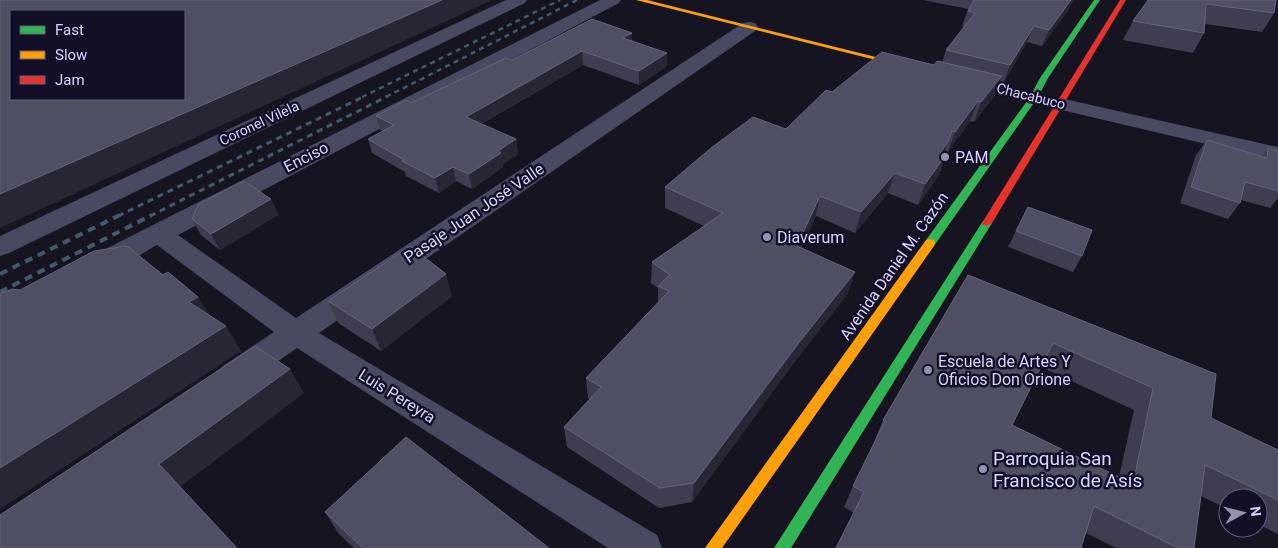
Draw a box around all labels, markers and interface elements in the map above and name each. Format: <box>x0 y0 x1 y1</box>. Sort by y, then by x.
legend <box>10 10 185 100</box>
text: Fast <box>55 21 84 39</box>
text: Slow <box>55 46 87 64</box>
text: Jam <box>55 71 85 89</box>
street label: Chacabuco <box>995 80 1067 112</box>
street label: Coronel Vilela <box>217 98 301 148</box>
street label: Enciso <box>280 138 332 176</box>
place label: PAM <box>955 148 988 167</box>
marker: PAM <box>939 151 951 163</box>
street label: Pasaje Juan José Valle <box>400 159 548 267</box>
street label: Avenida Daniel M. Cazón <box>836 188 952 344</box>
place label: Diaverum <box>777 228 844 247</box>
marker: Diaverum <box>761 231 773 243</box>
place label: Escuela de Artes Y Oficios Don Orione <box>938 352 1071 389</box>
marker: Escuela de Artes Y Oficios Don Orione <box>922 364 934 376</box>
street label: Luis Pereyra <box>355 365 439 427</box>
place label: Parroquia San Francisco de Asís <box>993 447 1142 492</box>
marker: Parroquia San Francisco de Asís <box>977 463 989 475</box>
north arrow <box>1218 488 1268 538</box>
text: N <box>1247 506 1264 517</box>

